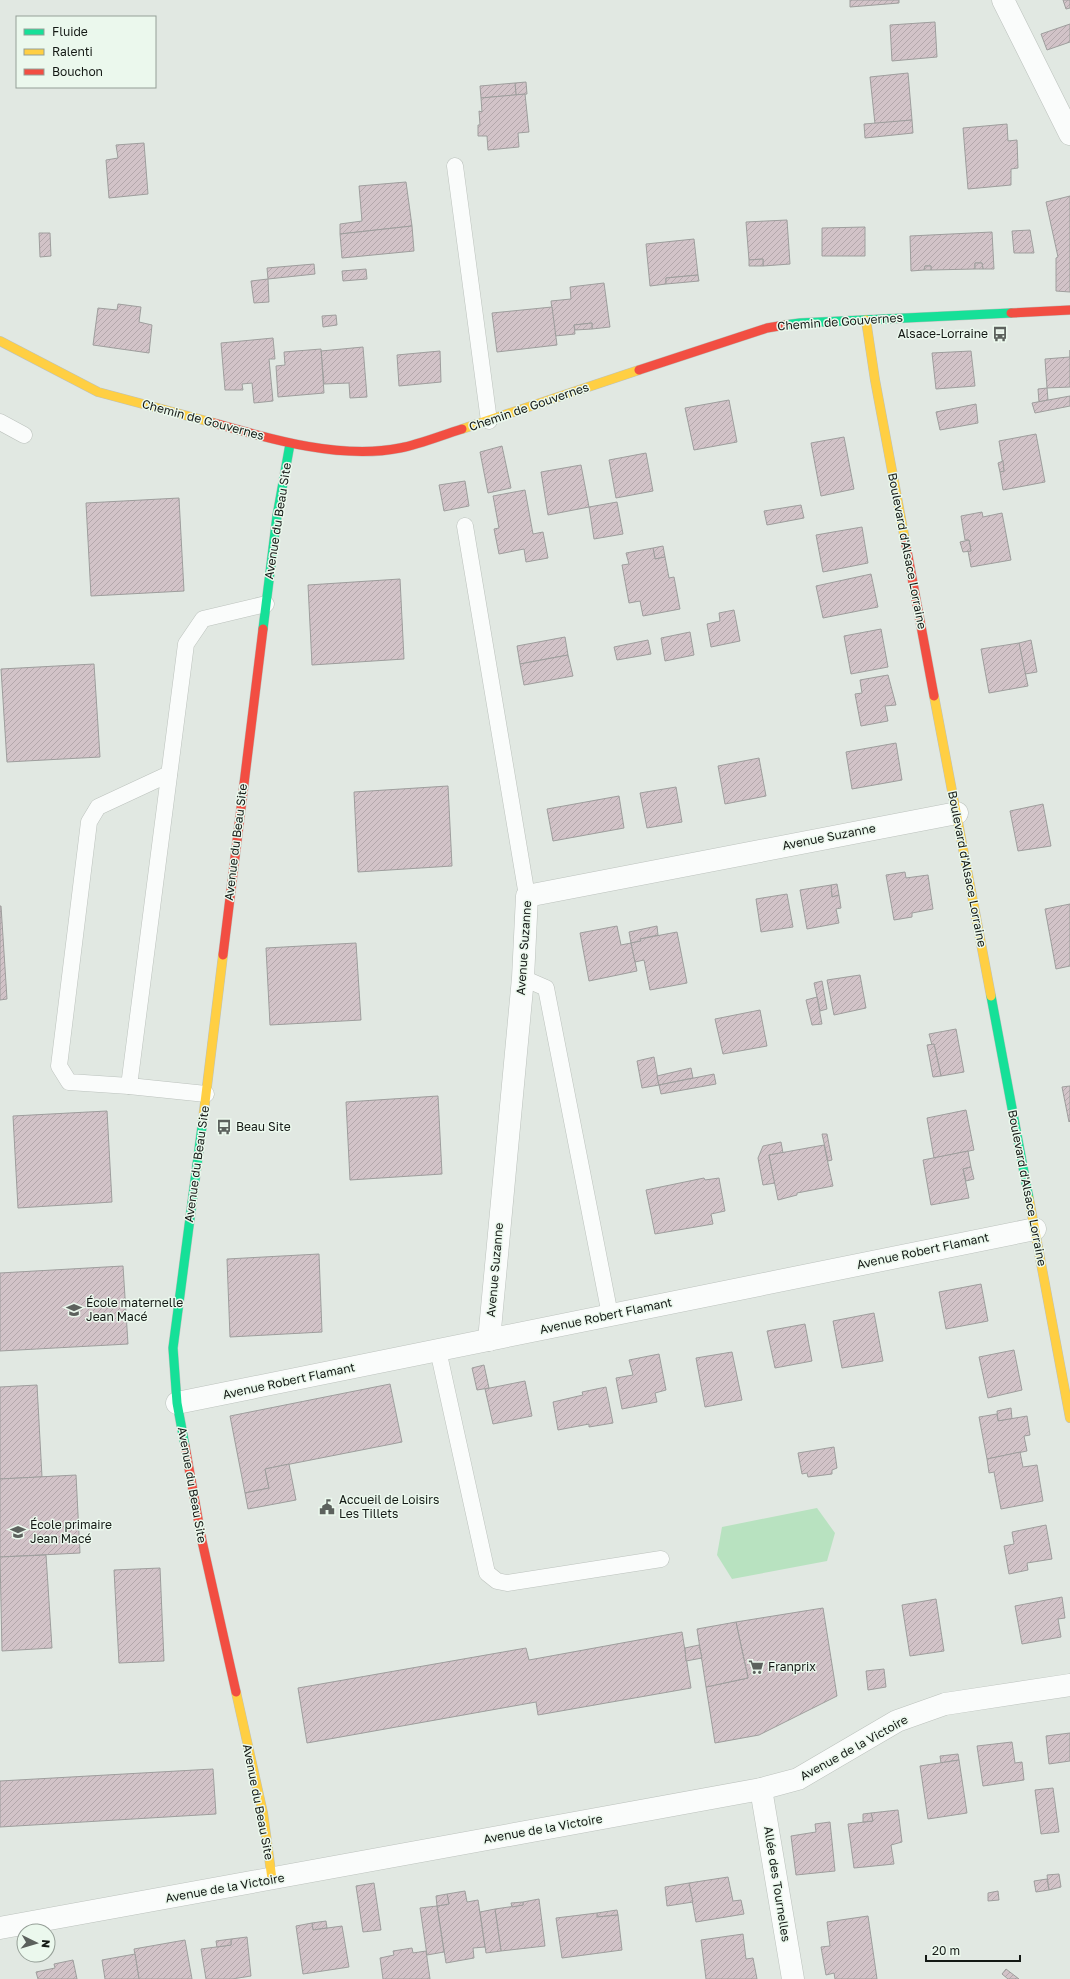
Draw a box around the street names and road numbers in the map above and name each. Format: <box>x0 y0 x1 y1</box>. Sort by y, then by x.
street label: Chemin de Gouvernes <box>777 310 903 333</box>
street label: Chemin de Gouvernes <box>467 379 591 434</box>
street label: Chemin de Gouvernes <box>140 396 266 443</box>
street label: Avenue du Beau Site <box>261 462 294 580</box>
street label: Boulevard d'Alsace Lorraine <box>885 472 930 630</box>
street label: Avenue du Beau Site <box>221 783 250 901</box>
street label: Boulevard d'Alsace Lorraine <box>945 790 990 948</box>
street label: Avenue Suzanne <box>781 820 877 853</box>
street label: Avenue Suzanne <box>513 900 534 996</box>
street label: Avenue du Beau Site <box>181 1105 212 1223</box>
street label: Boulevard d'Alsace Lorraine <box>1005 1109 1050 1267</box>
street label: Avenue Suzanne <box>483 1222 506 1318</box>
street label: Avenue Robert Flamant <box>855 1229 991 1272</box>
street label: Avenue Robert Flamant <box>538 1294 674 1337</box>
street label: Avenue Robert Flamant <box>221 1359 357 1402</box>
street label: Avenue du Beau Site <box>175 1426 210 1544</box>
street label: Avenue de la Victoire <box>797 1712 910 1783</box>
street label: Avenue du Beau Site <box>240 1743 277 1861</box>
street label: Avenue de la Victoire <box>482 1811 604 1846</box>
street label: Allée des Tournelles <box>761 1825 794 1943</box>
street label: Avenue de la Victoire <box>164 1870 286 1905</box>

